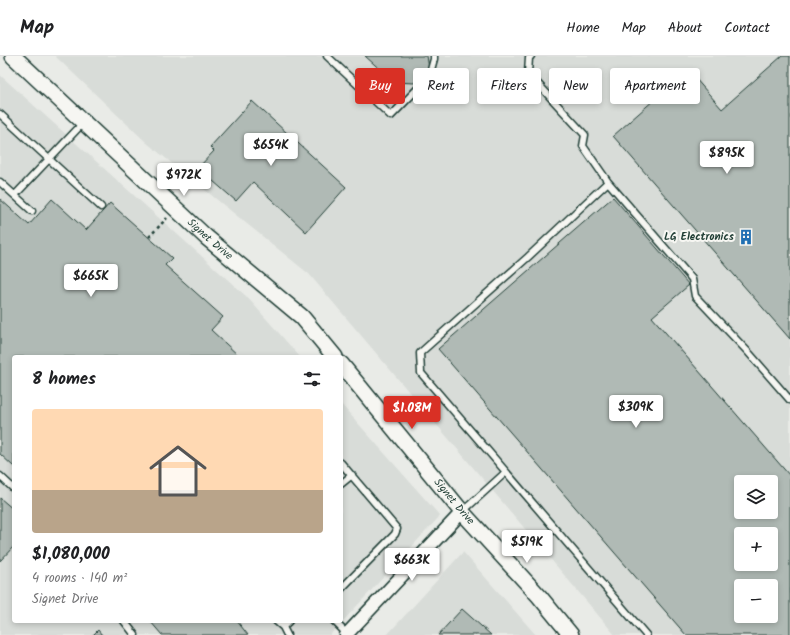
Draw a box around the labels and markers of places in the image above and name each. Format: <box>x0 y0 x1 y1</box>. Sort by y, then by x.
pin: $654K <box>243 133 299 167</box>
pin: $895K <box>699 141 755 175</box>
pin: $972K <box>156 163 212 197</box>
place label: LG Electronics <box>664 228 735 246</box>
building icon: LG Electronics <box>737 228 755 246</box>
pin: $665K <box>63 264 119 298</box>
pin: $309K <box>608 395 664 429</box>
pin: $1.08M <box>379 396 445 430</box>
pin: $519K <box>499 530 555 564</box>
pin: $663K <box>384 548 440 582</box>

